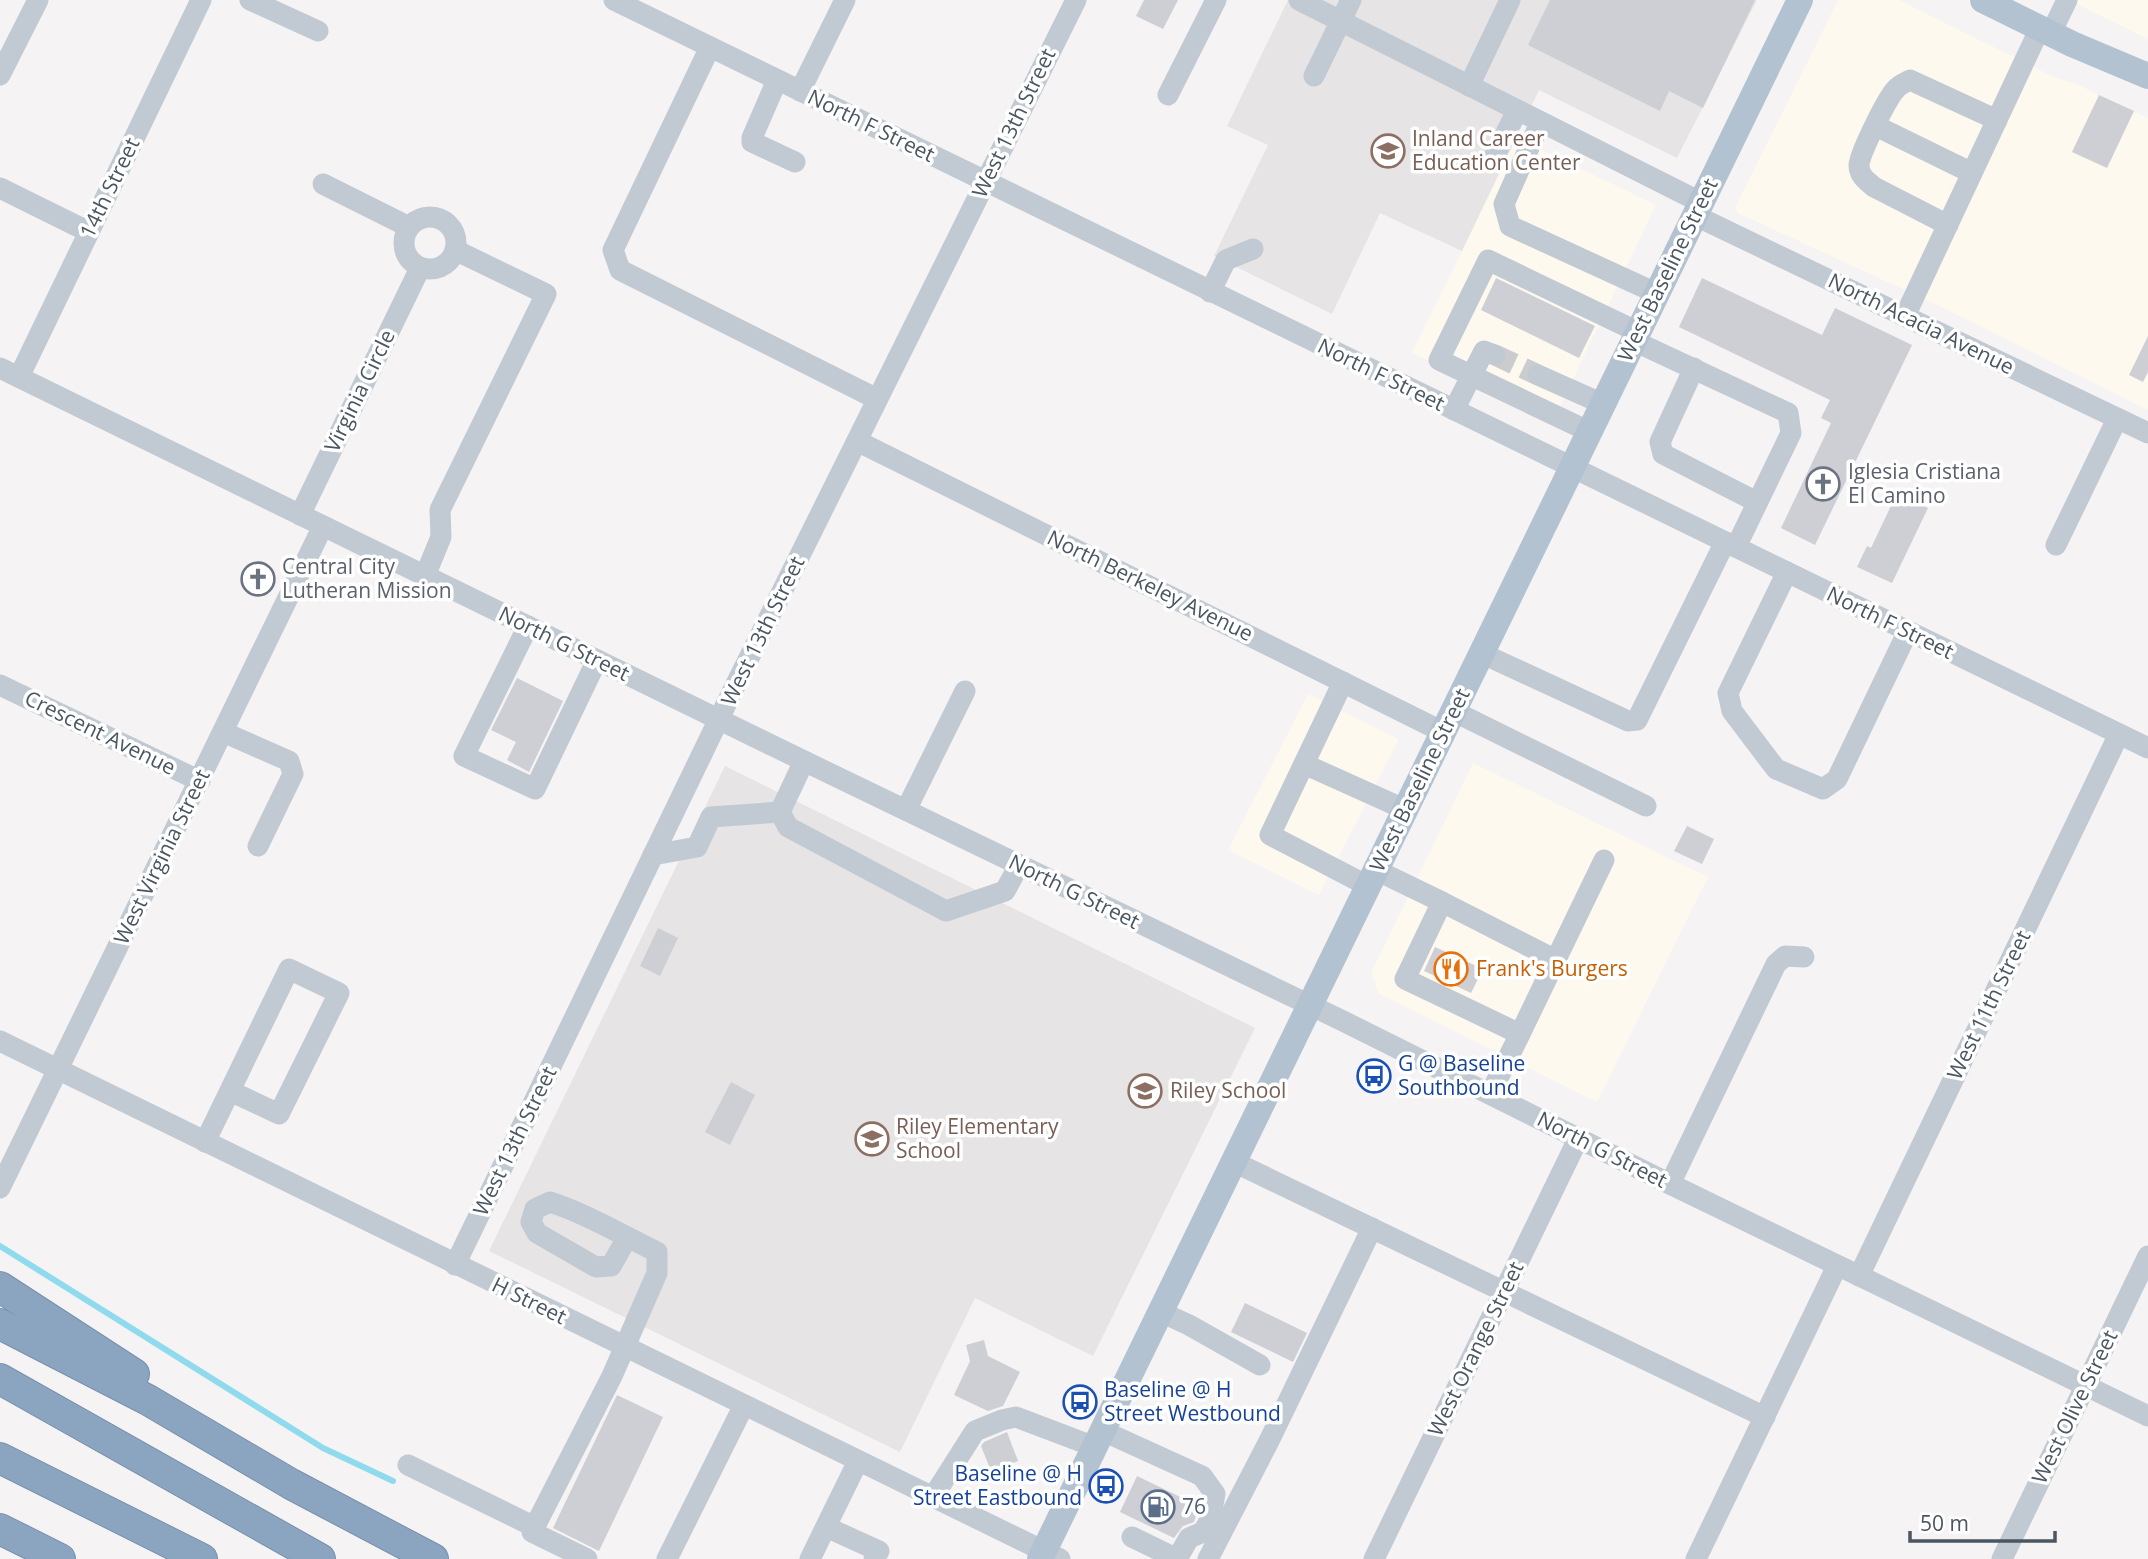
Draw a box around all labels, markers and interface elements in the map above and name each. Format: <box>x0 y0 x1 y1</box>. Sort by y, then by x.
street label: West 13th Street <box>965 43 1061 202</box>
street label: North F Street <box>803 82 940 168</box>
place label: Inland Career Education Center <box>1412 124 1581 176</box>
school or university icon: Inland Career Education Center <box>1369 132 1407 170</box>
street label: 14th Street <box>73 133 145 242</box>
street label: West Baseline Street <box>1611 173 1724 366</box>
street label: North Acacia Avenue <box>1824 266 2019 380</box>
street label: Virginia Circle <box>317 325 401 456</box>
street label: North F Street <box>1313 331 1450 417</box>
place label: Iglesia Cristiana El Camino <box>1848 457 2001 509</box>
church icon: Iglesia Cristiana El Camino <box>1804 465 1842 503</box>
street label: North Berkeley Avenue <box>1043 523 1258 647</box>
street label: West 13th Street <box>714 551 810 710</box>
place label: Central City Lutheran Mission <box>282 552 452 604</box>
church icon: Central City Lutheran Mission <box>239 560 277 598</box>
street label: North F Street <box>1822 579 1959 665</box>
street label: North G Street <box>494 599 634 687</box>
street label: Crescent Avenue <box>20 683 180 781</box>
street label: West Baseline Street <box>1363 683 1476 876</box>
street label: West Virginia Street <box>107 764 216 949</box>
street label: North G Street <box>1004 847 1144 935</box>
street label: West 11th Street <box>1940 925 2036 1084</box>
restaurant icon: Frank's Burgers <box>1432 950 1470 988</box>
place label: Frank's Burgers <box>1476 954 1628 982</box>
place label: G @ Baseline Southbound <box>1398 1049 1525 1101</box>
bus stop icon: G @ Baseline Southbound <box>1355 1057 1393 1095</box>
street label: West 13th Street <box>466 1061 562 1220</box>
school or university icon: Riley School <box>1126 1072 1164 1110</box>
place label: Riley School <box>1170 1076 1286 1104</box>
street label: North G Street <box>1533 1104 1672 1194</box>
place label: Riley Elementary School <box>896 1112 1059 1164</box>
school or university icon: Riley Elementary School <box>853 1120 891 1158</box>
street label: West Orange Street <box>1421 1257 1530 1440</box>
street label: H Street <box>488 1270 571 1330</box>
street label: West Olive Street <box>2025 1325 2123 1488</box>
place label: Baseline @ H Street Westbound <box>1104 1375 1281 1427</box>
bus stop icon: Baseline @ H Street Westbound <box>1061 1383 1099 1421</box>
place label: Baseline @ H Street Eastbound <box>913 1459 1082 1511</box>
bus stop icon: Baseline @ H Street Eastbound <box>1087 1467 1125 1505</box>
fuel station icon: 76 <box>1139 1488 1177 1526</box>
place label: 76 <box>1182 1492 1206 1520</box>
scale bar <box>1910 1500 2055 1544</box>
text: 50 m <box>1920 1509 1969 1537</box>

